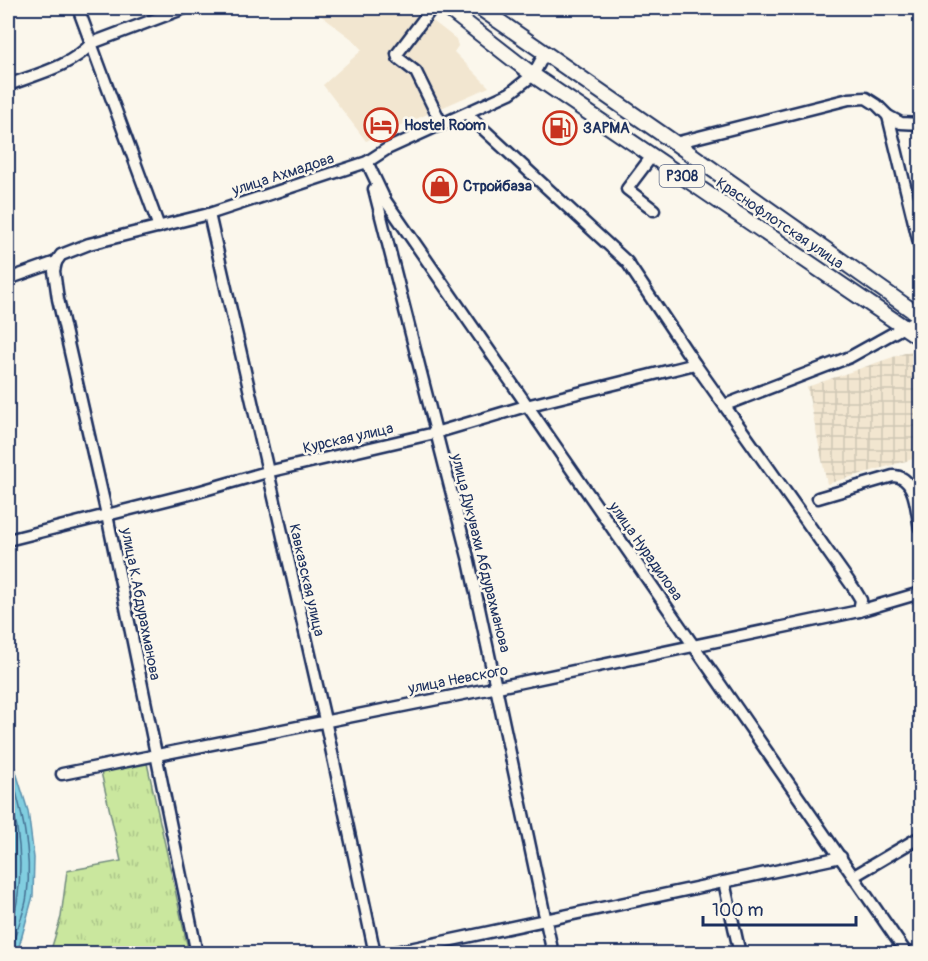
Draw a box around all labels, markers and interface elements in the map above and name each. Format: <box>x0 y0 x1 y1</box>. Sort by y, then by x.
hotel icon: Hostel Room <box>363 107 399 143</box>
fuel station icon: ЗАРМА <box>542 110 578 146</box>
place label: Hostel Room <box>404 116 486 135</box>
place label: ЗАРМА <box>583 119 630 138</box>
street label: улица Ахмадова <box>229 149 337 200</box>
road number: P308 <box>660 165 704 187</box>
shop icon: Стройбаза <box>422 168 458 204</box>
street label: Краснофлотская улица <box>712 174 847 273</box>
place label: Стройбаза <box>463 177 532 196</box>
street label: Курская улица <box>301 419 395 458</box>
street label: улица Дукувахи Абдурахманова <box>446 451 514 654</box>
street label: улица Нурадилова <box>604 497 687 604</box>
street label: Кавказская улица <box>284 522 329 638</box>
street label: улица К.Абдурахманова <box>116 525 165 682</box>
street label: улица Невского <box>405 660 510 699</box>
scale bar <box>703 889 856 927</box>
text: 100 m <box>712 899 764 922</box>

